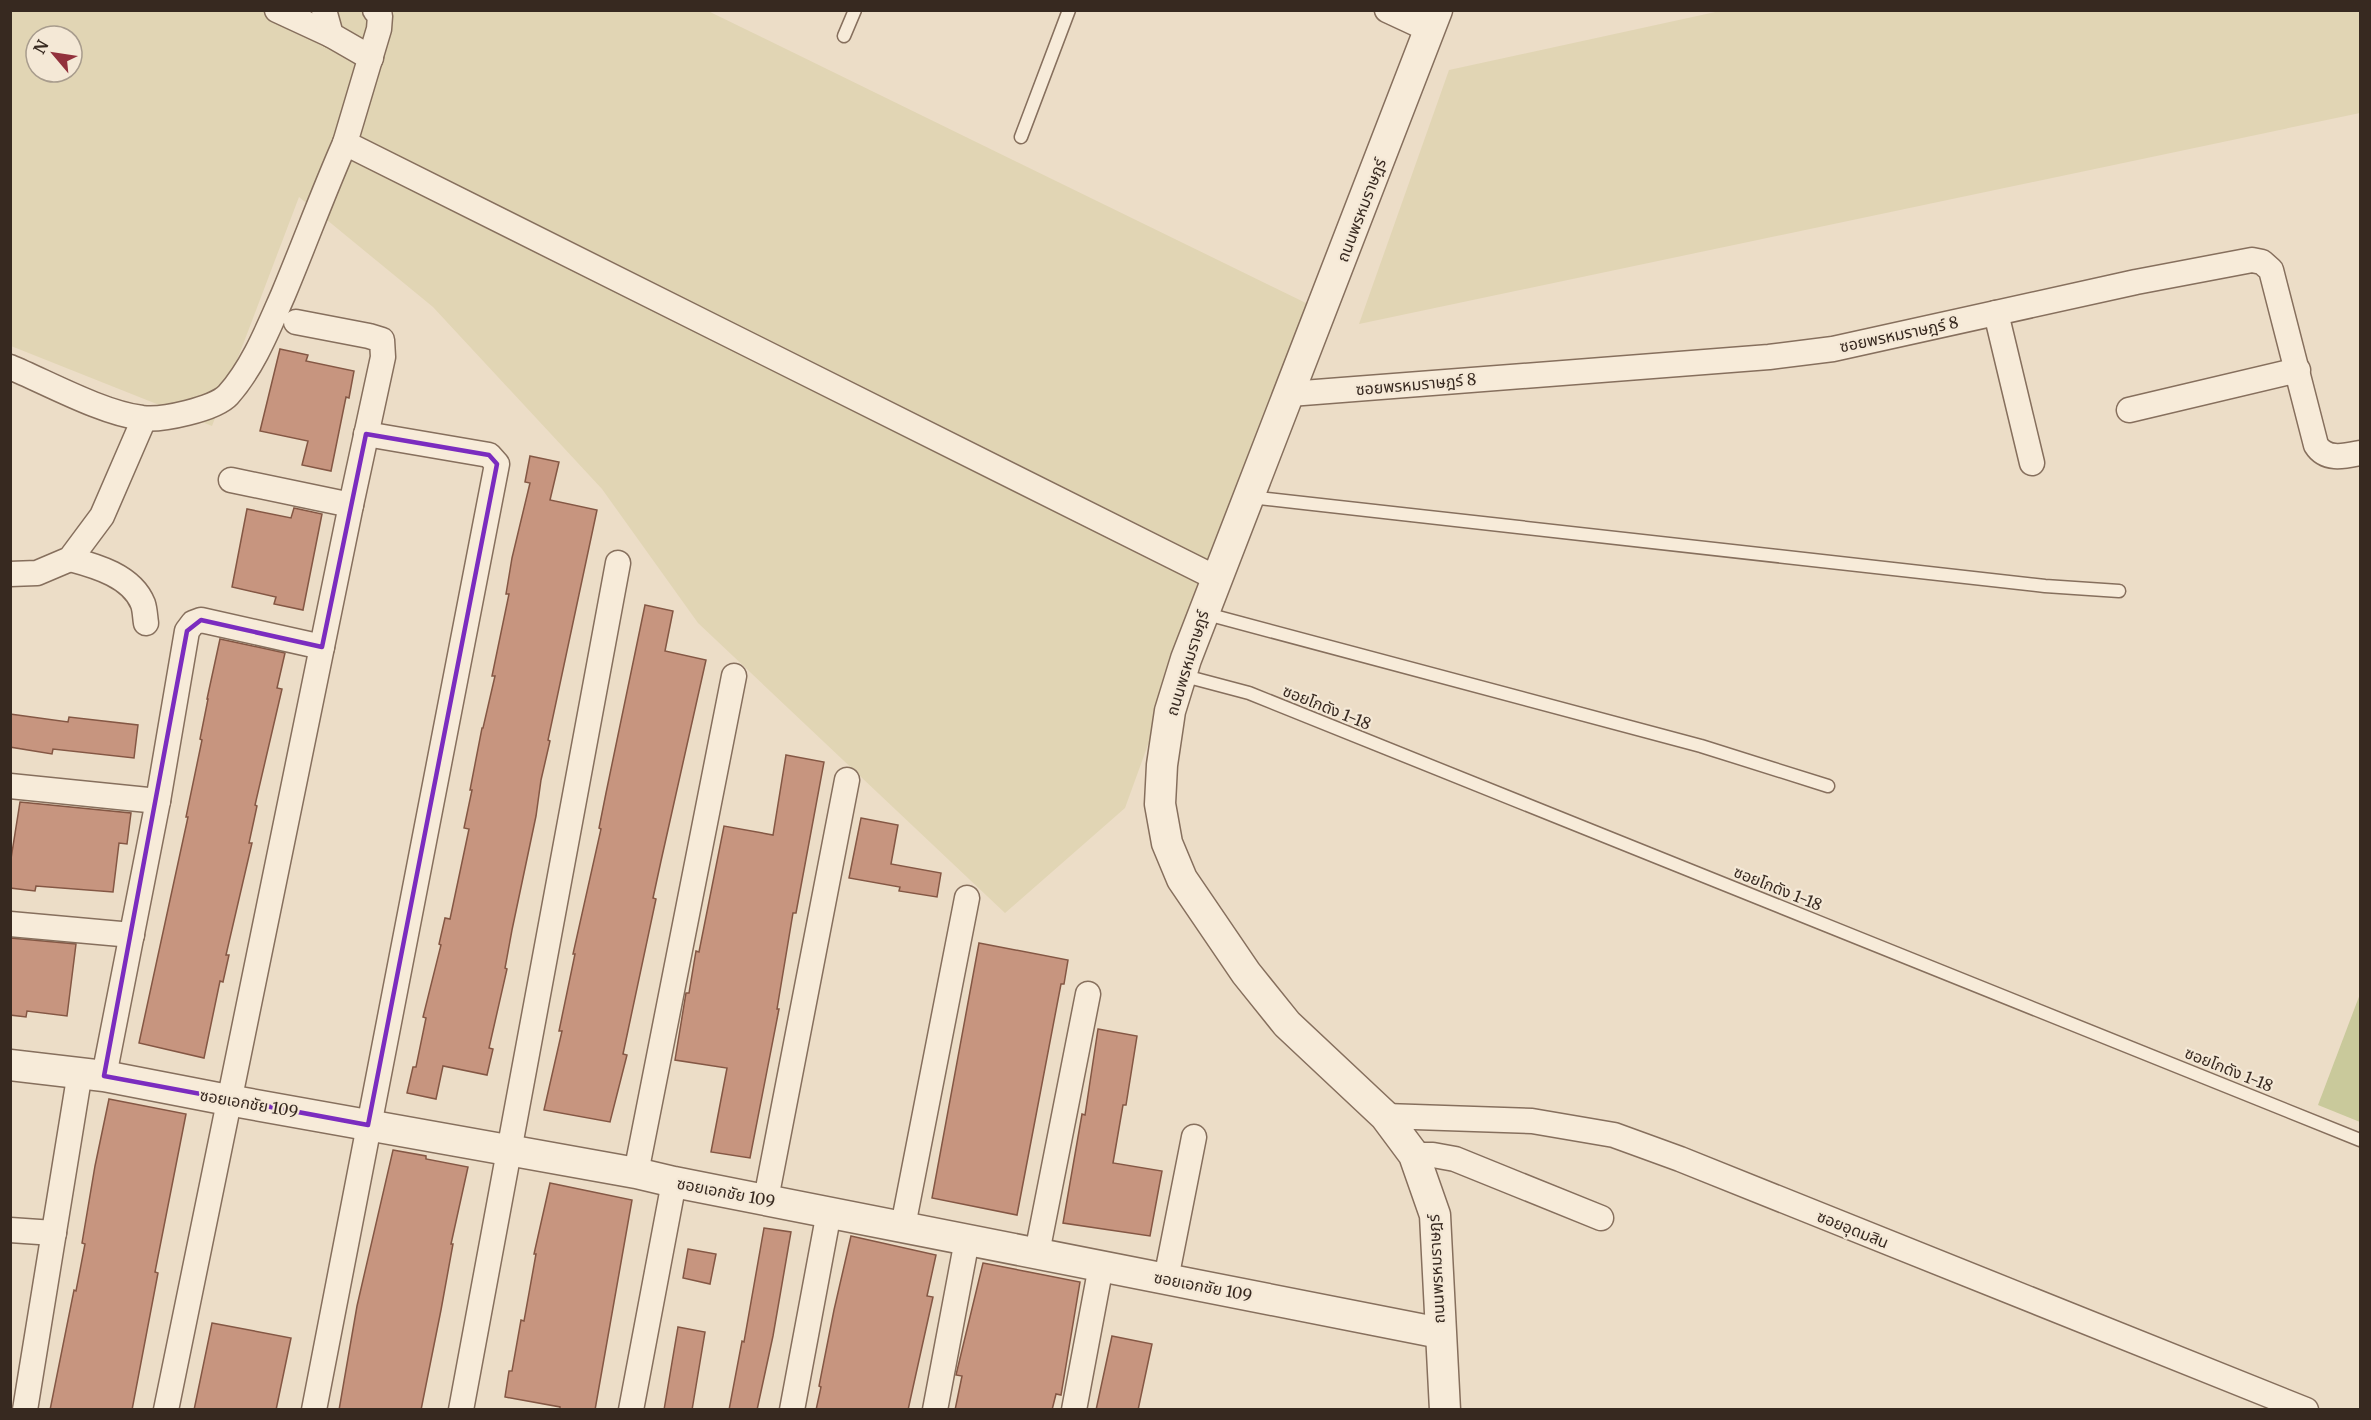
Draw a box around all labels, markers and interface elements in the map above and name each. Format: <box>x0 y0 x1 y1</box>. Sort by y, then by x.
north arrow <box>24 24 84 84</box>
text: N <box>29 36 53 57</box>
street label: ถนนพรหมราษฎร์ <box>1332 155 1390 265</box>
street label: ซอยพรหมราษฎร์ 8 <box>1838 312 1960 356</box>
street label: ซอยพรหมราษฎร์ 8 <box>1355 369 1477 399</box>
street label: ถนนพรหมราษฎร์ <box>1161 607 1213 718</box>
street label: ซอยโกดัง 1-18 <box>1280 680 1374 734</box>
street label: ซอยโกดัง 1-18 <box>1731 861 1825 915</box>
street label: ซอยโกดัง 1-18 <box>2182 1042 2276 1096</box>
street label: ซอยเอกชัย 109 <box>198 1085 300 1121</box>
street label: ซอยเอกชัย 109 <box>675 1173 777 1211</box>
street label: ซอยอุดมสิน <box>1814 1206 1892 1252</box>
street label: ถนนพรหมราษฎร์ <box>1423 1213 1449 1324</box>
street label: ซอยเอกชัย 109 <box>1152 1267 1254 1305</box>

